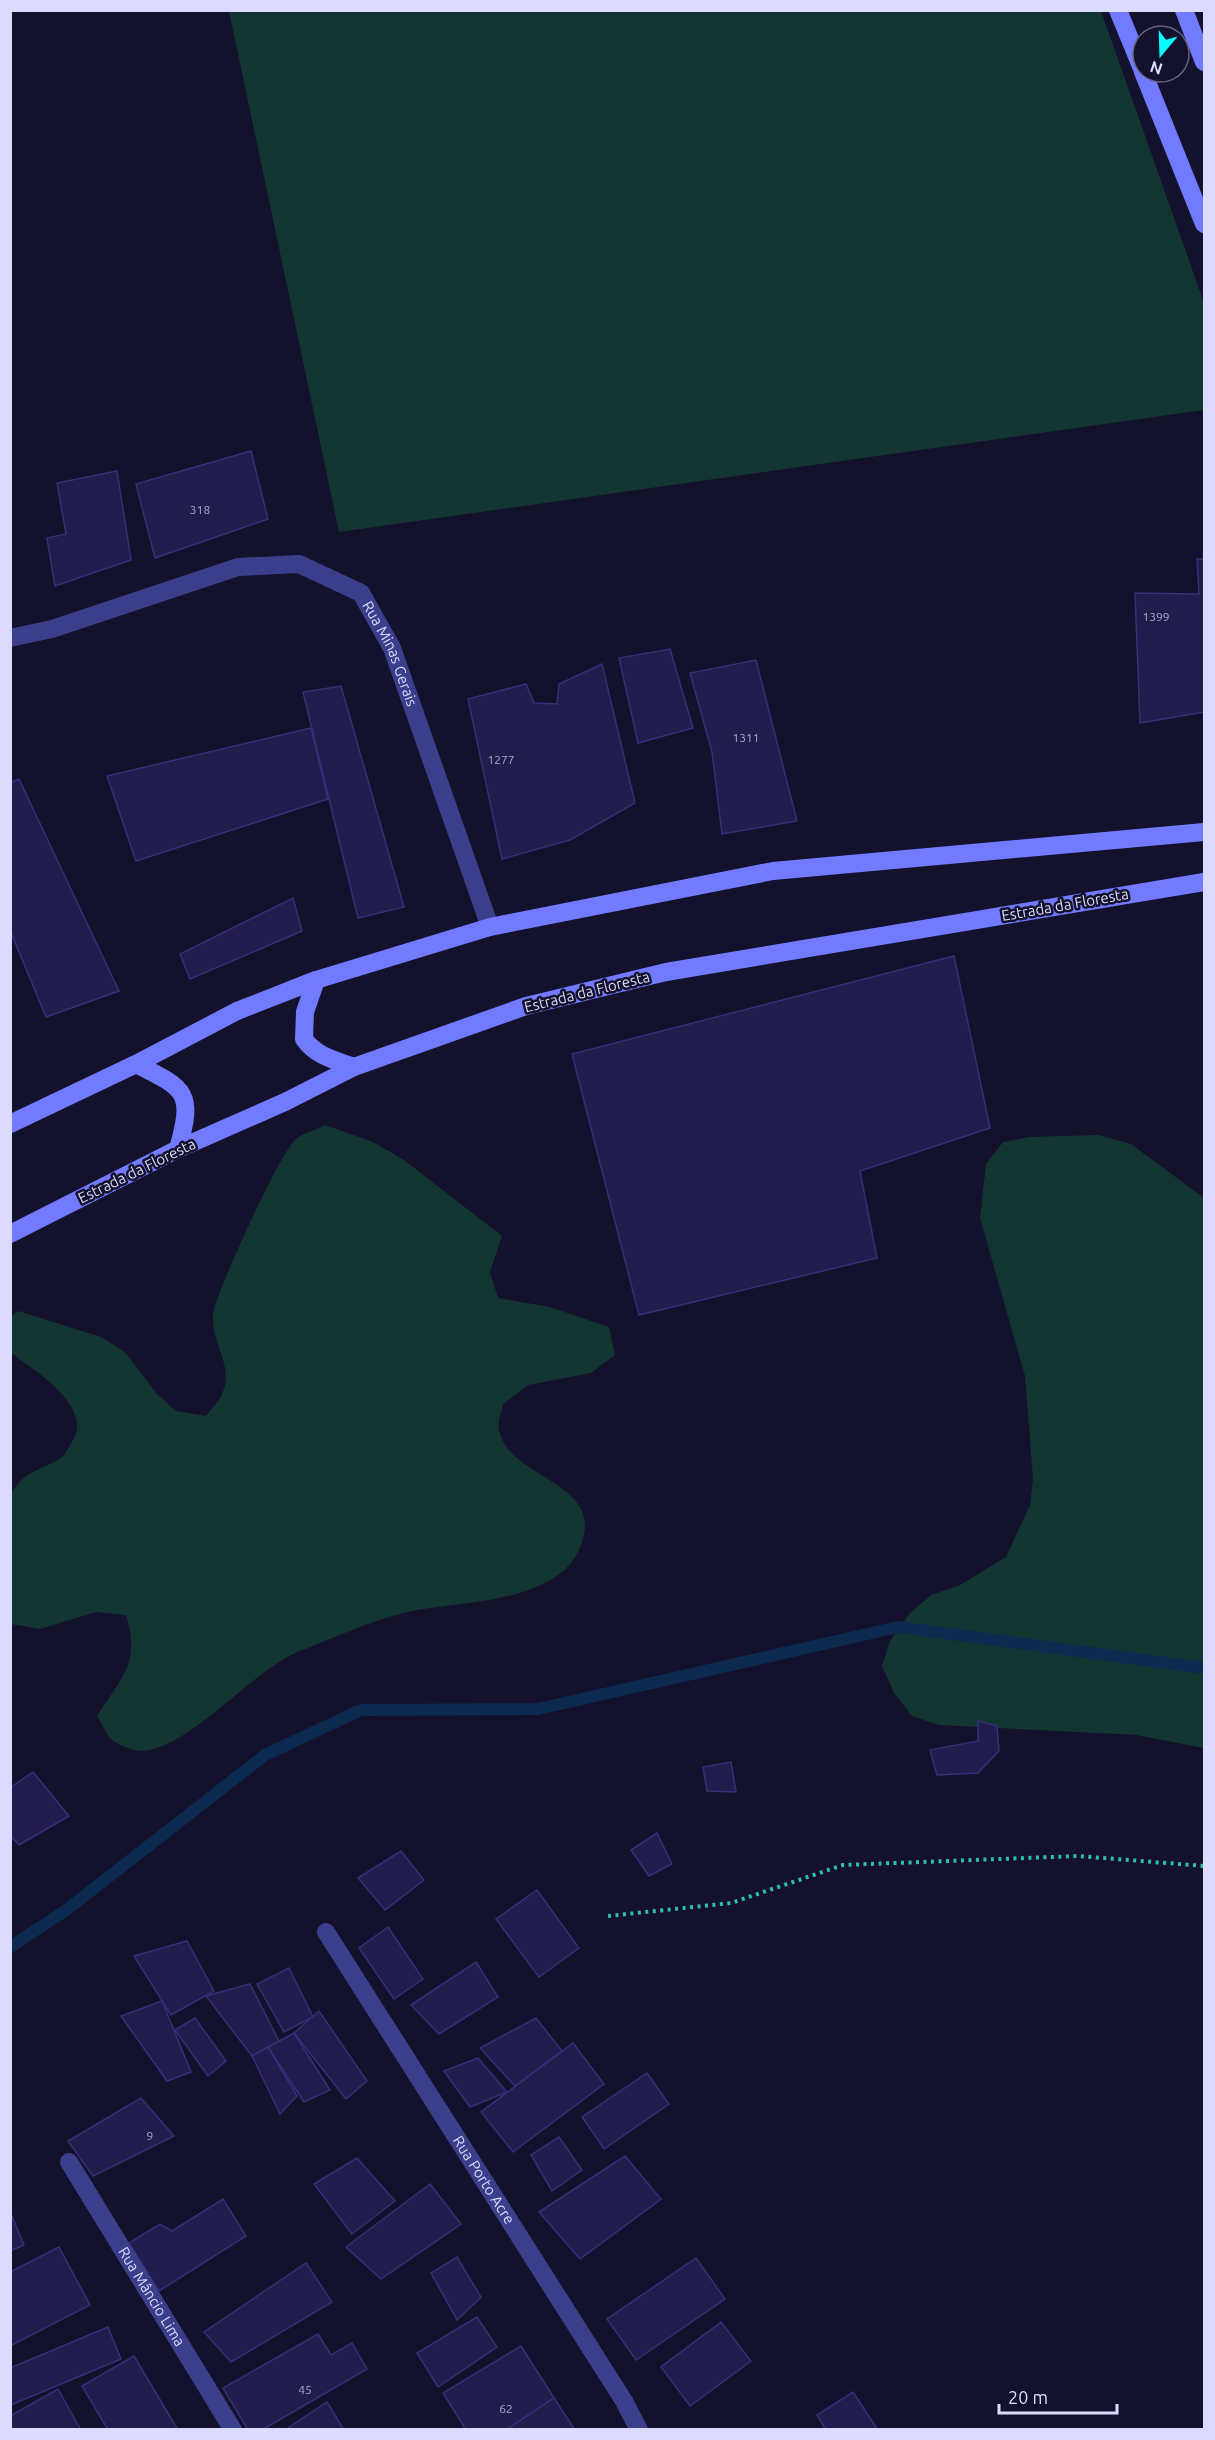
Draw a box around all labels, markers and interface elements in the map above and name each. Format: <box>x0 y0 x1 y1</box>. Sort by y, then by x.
north arrow <box>1131 24 1191 84</box>
text: N <box>1148 58 1165 79</box>
house number: 318 <box>190 503 210 516</box>
street label: Rua Minas Gerais <box>359 598 421 708</box>
house number: 1399 <box>1142 610 1170 623</box>
house number: 1311 <box>732 731 760 744</box>
house number: 1277 <box>487 753 515 766</box>
street label: Estrada da Floresta <box>1000 885 1130 924</box>
street label: Estrada da Floresta <box>522 968 651 1015</box>
street label: Estrada da Floresta <box>75 1135 198 1206</box>
house number: 9 <box>147 2129 153 2142</box>
street label: Rua Porto Acre <box>450 2133 518 2227</box>
street label: Rua Mâncio Lima <box>115 2244 189 2349</box>
scale bar <box>999 2377 1118 2415</box>
house number: 45 <box>298 2383 312 2396</box>
text: 20 m <box>1008 2387 1048 2407</box>
house number: 62 <box>499 2402 513 2415</box>

